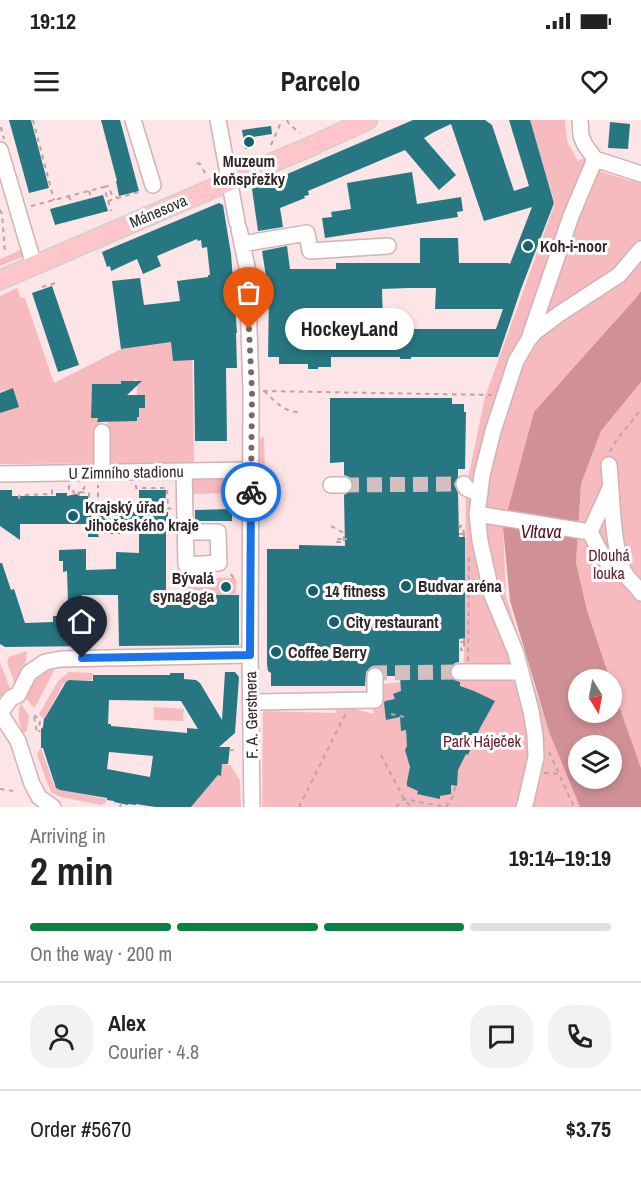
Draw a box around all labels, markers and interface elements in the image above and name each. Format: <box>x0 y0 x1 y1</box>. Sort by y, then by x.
text: 19:12 <box>30 6 76 36</box>
text: Parcelo <box>280 63 361 99</box>
icon: menu <box>30 65 63 98</box>
icon: heart <box>578 65 611 98</box>
marker: Muzeum koňspřežky <box>242 135 256 149</box>
place label: Muzeum koňspřežky <box>213 150 286 190</box>
street label: Mánesova <box>126 189 191 233</box>
place label: Koh-i-noor <box>540 235 608 257</box>
marker: Koh-i-noor <box>521 239 535 253</box>
pin <box>223 267 274 329</box>
icon: bag <box>232 276 265 309</box>
callout: HockeyLand <box>285 308 414 350</box>
text: HockeyLand <box>301 315 398 342</box>
street label: U Zimního stadionu <box>68 460 184 484</box>
courier <box>221 462 281 522</box>
icon: bike <box>235 476 268 509</box>
place label: Krajský úřad Jihočeského kraje <box>85 496 199 536</box>
marker: Krajský úřad Jihočeského kraje <box>66 509 80 523</box>
water label: Vltava <box>520 519 562 544</box>
park label: Dlouhá louka <box>588 544 630 584</box>
place label: Bývalá synagoga <box>153 567 215 607</box>
place label: Budvar aréna <box>418 575 503 597</box>
marker: Budvar aréna <box>399 579 413 593</box>
marker: Bývalá synagoga <box>219 580 233 594</box>
place label: 14 fitness <box>325 580 386 602</box>
marker: 14 fitness <box>306 584 320 598</box>
pin <box>56 596 107 658</box>
icon: home <box>65 605 98 638</box>
place label: City restaurant <box>346 611 439 633</box>
marker: City restaurant <box>327 615 341 629</box>
place label: Coffee Berry <box>288 641 367 663</box>
marker: Coffee Berry <box>269 645 283 659</box>
north arrow <box>568 669 622 723</box>
map controls <box>568 669 622 789</box>
street label: F. A. Gerstnera <box>239 670 263 759</box>
park label: Park Háječek <box>443 730 521 752</box>
button: layers <box>568 735 622 789</box>
text: Arriving in <box>30 822 106 849</box>
text: 19:14–19:19 <box>509 843 611 873</box>
text: 2 min <box>30 845 114 897</box>
text: On the way · 200 m <box>30 940 172 967</box>
button: person <box>30 1005 93 1068</box>
button: chat <box>470 1005 533 1068</box>
button: phone <box>548 1005 611 1068</box>
text: Alex <box>108 1008 146 1038</box>
text: Courier · 4.8 <box>108 1038 199 1065</box>
text: Order #5670 <box>30 1114 131 1144</box>
text: $3.75 <box>566 1114 611 1144</box>

